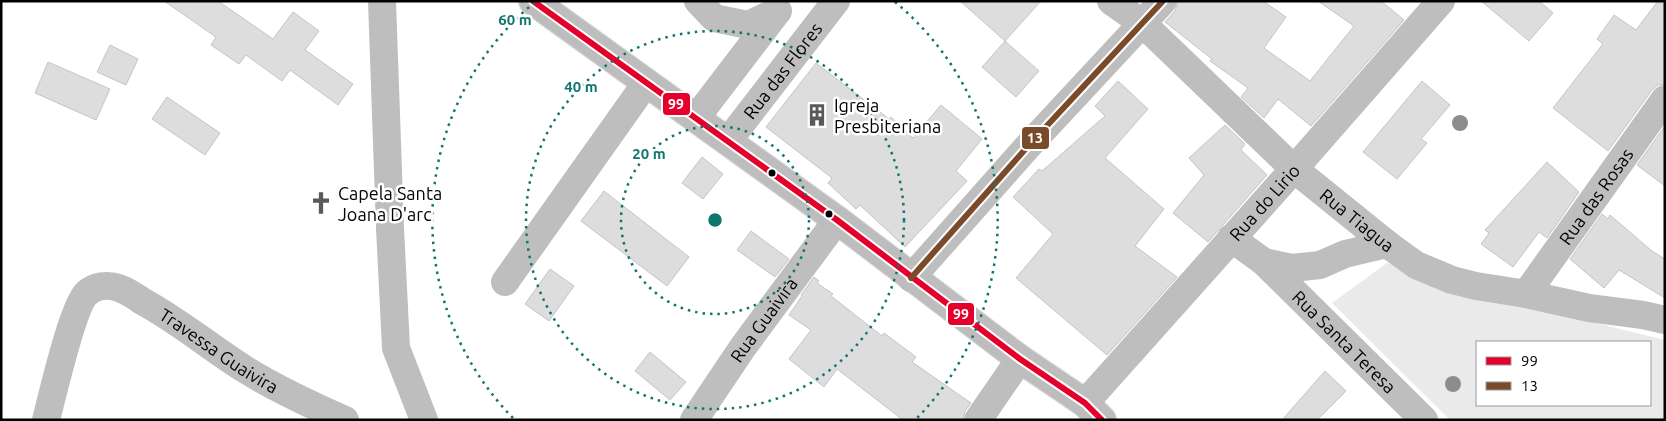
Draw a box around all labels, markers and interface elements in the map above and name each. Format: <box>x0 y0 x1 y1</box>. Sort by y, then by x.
text: 60 m <box>498 11 532 28</box>
street label: Rua das Flores <box>739 18 826 123</box>
text: 40 m <box>564 78 598 95</box>
line badge: 99 <box>662 92 691 116</box>
place label: Igreja Presbiteriana <box>834 95 941 136</box>
text: 99 <box>668 96 684 112</box>
building icon: Igreja Presbiteriana <box>804 102 830 128</box>
line badge: 13 <box>1021 126 1050 150</box>
text: 13 <box>1027 130 1043 146</box>
street label: Rua das Rosas <box>1555 144 1637 248</box>
text: 20 m <box>632 145 666 162</box>
street label: Rua do Lirio <box>1225 160 1303 245</box>
unlabelled marker <box>767 168 777 178</box>
place label: Capela Santa Joana D'arc <box>338 183 442 224</box>
street label: Rua Tiagua <box>1316 184 1398 256</box>
church icon: Capela Santa Joana D'arc <box>308 190 334 216</box>
unlabelled marker <box>824 209 834 219</box>
centre of rings <box>706 211 724 229</box>
street label: Rua Guaivira <box>726 273 801 366</box>
street label: Rua Santa Teresa <box>1289 286 1400 397</box>
line badge: 99 <box>947 302 975 326</box>
street label: Travessa Guaivira <box>156 304 282 397</box>
text: 99 <box>953 306 969 322</box>
legend <box>1476 341 1651 406</box>
text: 99 <box>1521 352 1538 369</box>
text: 13 <box>1521 377 1538 394</box>

